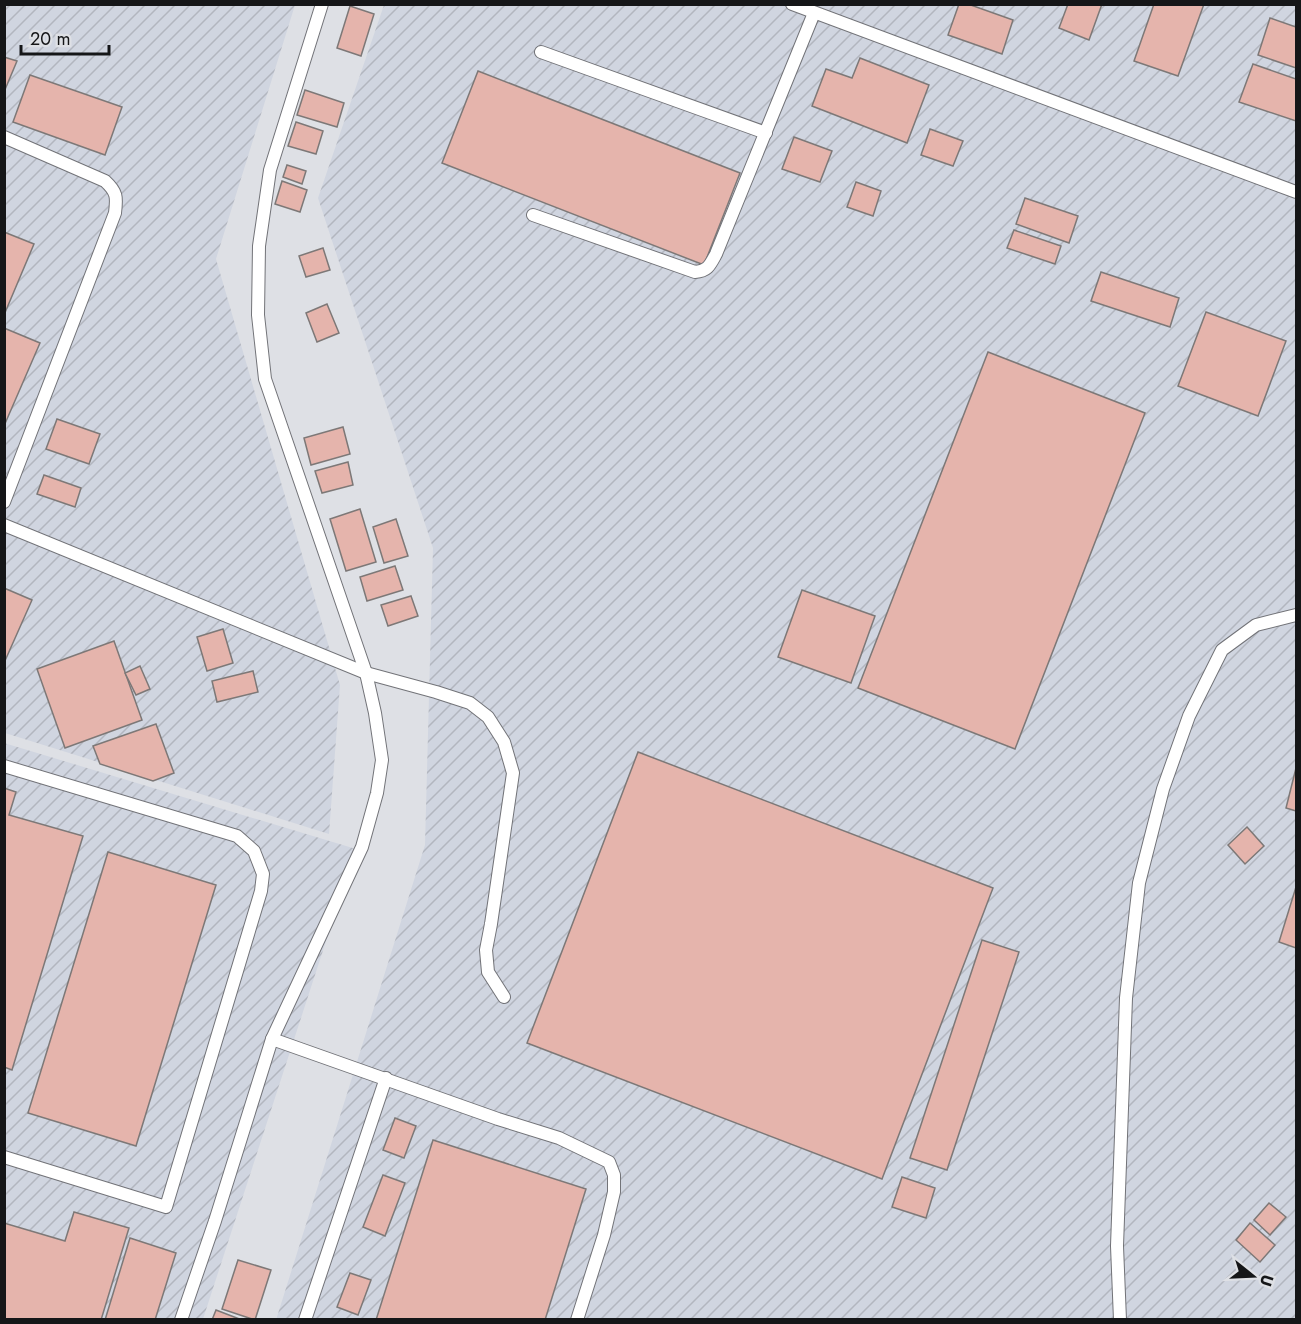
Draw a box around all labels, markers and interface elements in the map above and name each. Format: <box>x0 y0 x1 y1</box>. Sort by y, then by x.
scale bar <box>21 18 110 56</box>
text: 20 m <box>30 26 70 52</box>
north arrow <box>1223 1246 1283 1306</box>
text: U <box>1254 1272 1279 1289</box>

